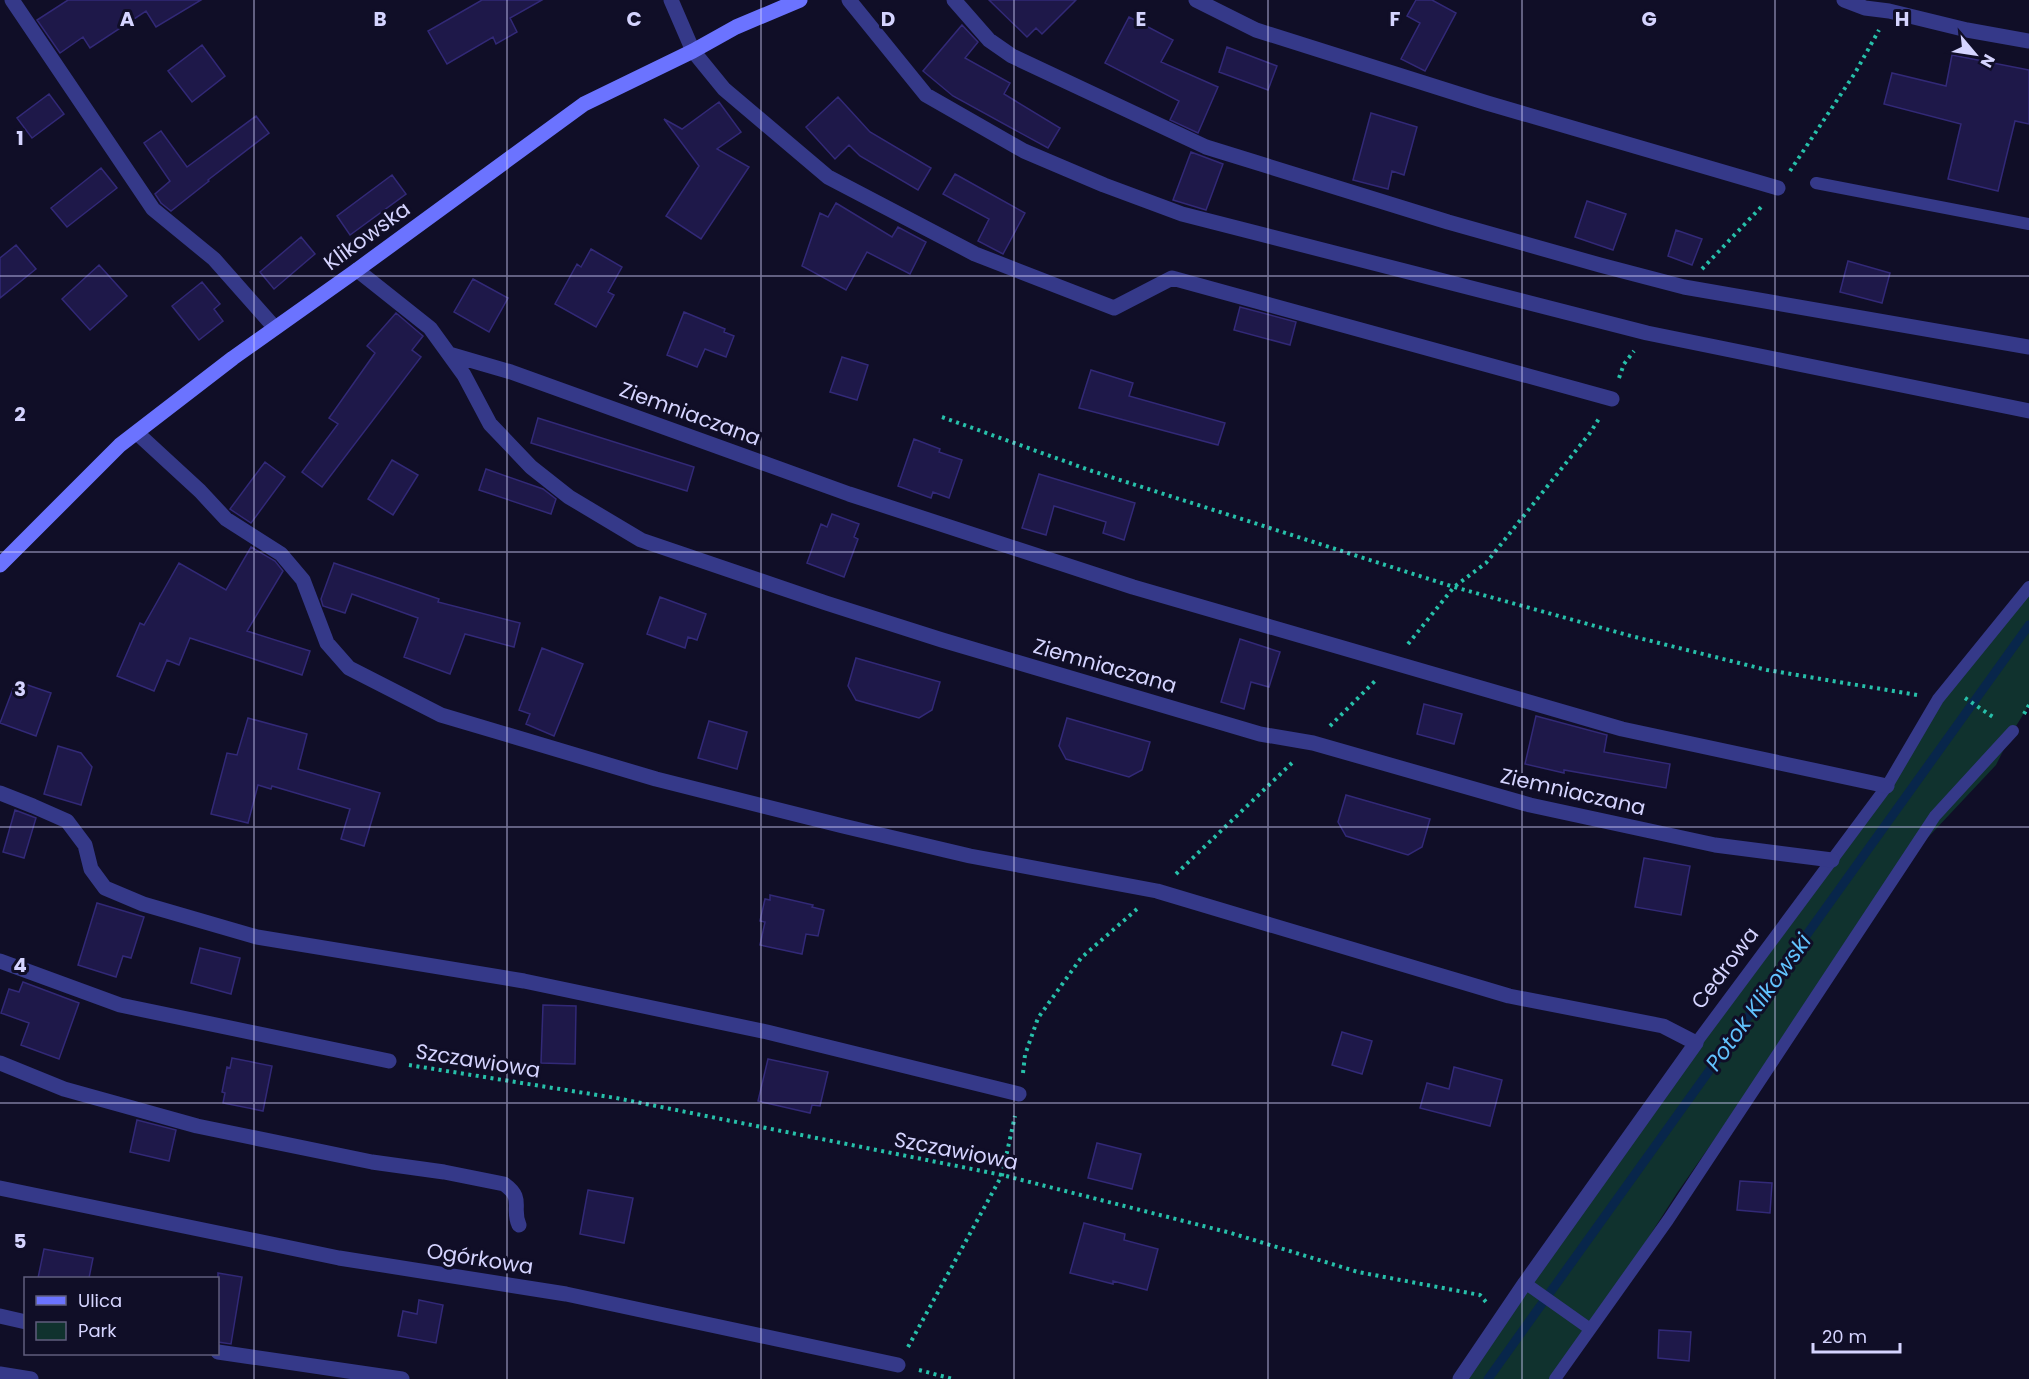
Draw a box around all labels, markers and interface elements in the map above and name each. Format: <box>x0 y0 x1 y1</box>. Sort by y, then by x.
text: A <box>120 5 135 33</box>
text: B <box>373 5 387 33</box>
text: C <box>626 5 642 33</box>
text: D <box>881 5 895 33</box>
text: E <box>1136 5 1146 33</box>
text: F <box>1390 5 1401 33</box>
text: G <box>1641 5 1657 33</box>
text: H <box>1895 5 1909 33</box>
north arrow <box>1945 24 2005 84</box>
text: N <box>1975 50 2001 72</box>
text: 1 <box>16 124 24 152</box>
street label: Klikowska <box>318 194 416 277</box>
street label: Ziemniaczana <box>616 375 765 452</box>
text: 2 <box>14 400 26 428</box>
street label: Ziemniaczana <box>1030 631 1180 700</box>
text: 3 <box>14 675 26 703</box>
street label: Ziemniaczana <box>1498 761 1649 822</box>
street label: Cedrowa <box>1684 921 1765 1015</box>
water label: Potok Klikowski <box>1698 927 1819 1077</box>
text: 4 <box>13 951 27 979</box>
street label: Szczawiowa <box>414 1036 542 1085</box>
street label: Szczawiowa <box>892 1124 1021 1177</box>
text: 5 <box>14 1227 27 1255</box>
street label: Ogórkowa <box>425 1236 536 1281</box>
legend <box>24 1277 219 1355</box>
text: Ulica <box>78 1288 122 1313</box>
scale bar <box>1813 1316 1900 1354</box>
text: Park <box>78 1318 117 1343</box>
text: 20 m <box>1822 1324 1867 1349</box>

